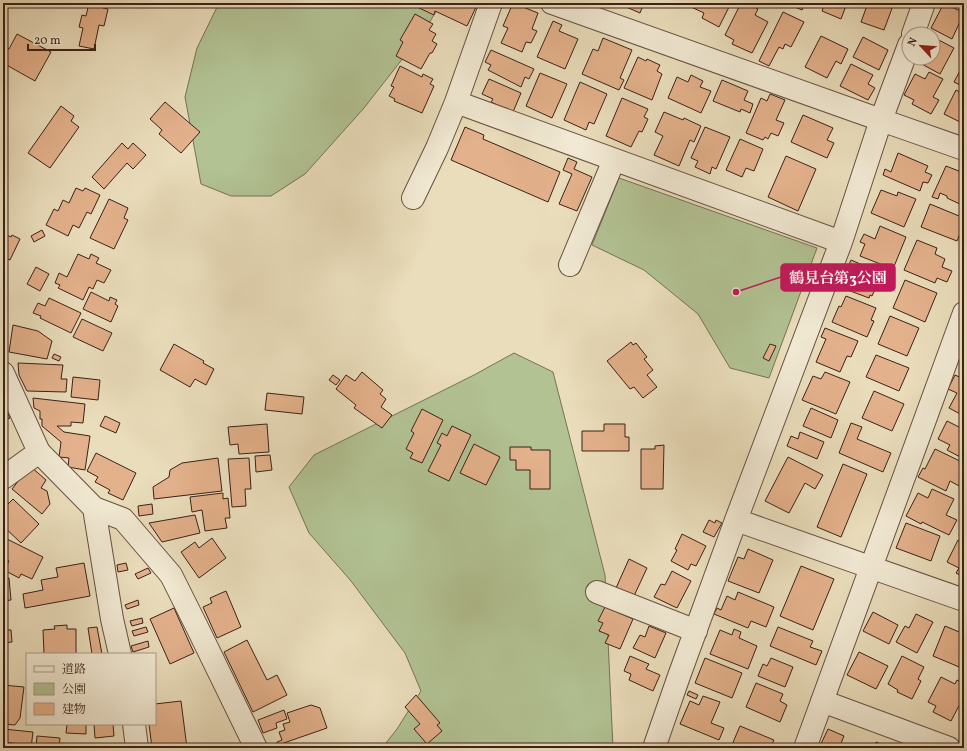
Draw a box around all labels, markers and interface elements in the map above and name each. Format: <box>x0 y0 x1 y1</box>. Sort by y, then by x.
scale bar <box>28 26 95 52</box>
north arrow <box>901 26 941 66</box>
text: 20 m <box>34 33 61 49</box>
text: N <box>905 35 922 49</box>
callout: 鶴見台第3公園 <box>781 264 895 291</box>
text: 鶴見台第3公園 <box>789 269 887 290</box>
legend <box>26 653 156 725</box>
text: 道路 <box>62 662 86 678</box>
text: 公園 <box>62 682 86 698</box>
text: 建物 <box>62 702 86 718</box>

